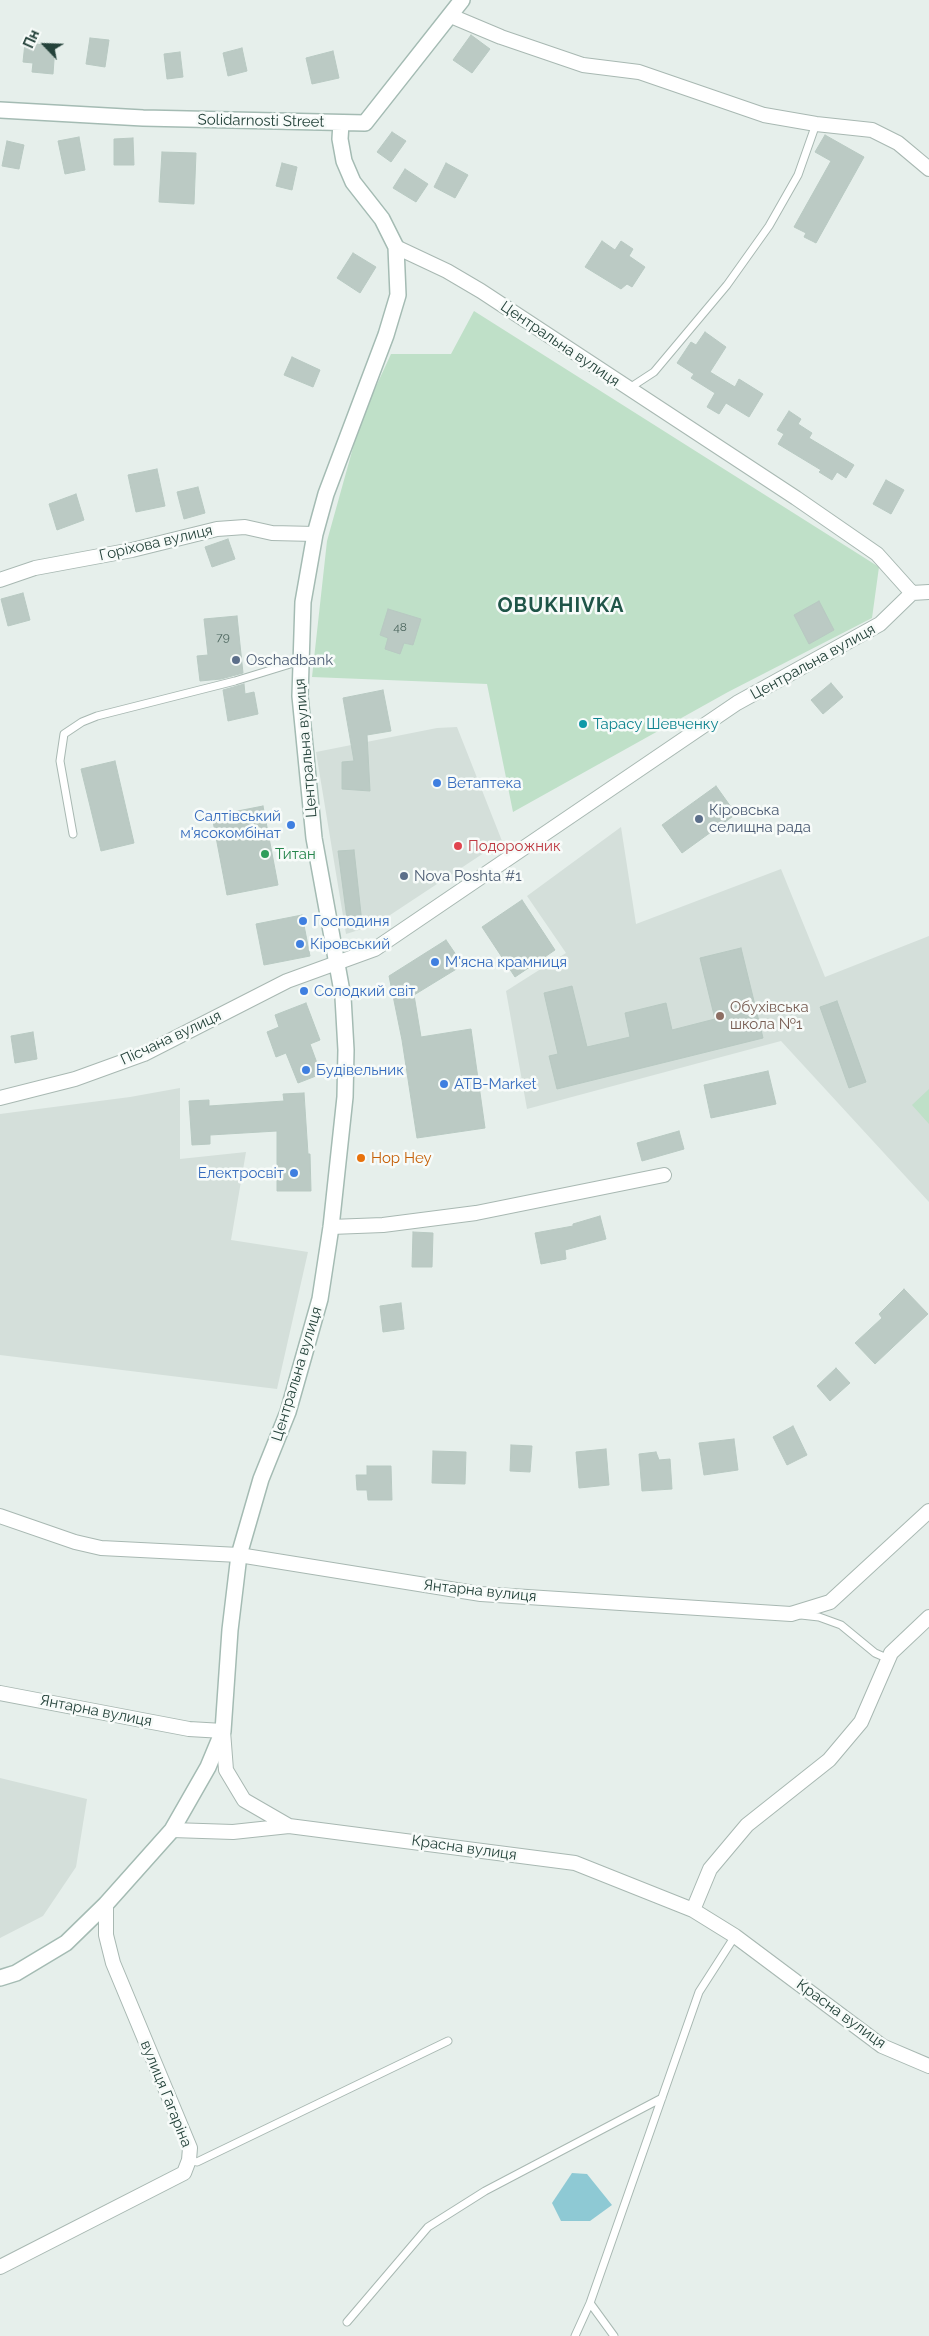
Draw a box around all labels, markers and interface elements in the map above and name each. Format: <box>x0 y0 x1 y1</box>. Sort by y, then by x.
north arrow <box>20 20 70 70</box>
text: Пн <box>20 27 42 51</box>
street label: Solidarnosti Street <box>197 111 325 131</box>
street label: Центральна вулиця <box>497 297 623 391</box>
street label: Горіхова вулиця <box>98 521 214 565</box>
district label: OBUKHIVKA <box>496 594 626 618</box>
house number: 48 <box>393 620 407 634</box>
street label: Центральна вулиця <box>748 620 878 704</box>
house number: 79 <box>216 630 230 644</box>
place label: Oschadbank <box>246 651 333 669</box>
marker: Oschadbank <box>230 654 242 666</box>
street label: Центральна вулиця <box>291 678 321 818</box>
place label: Тарасу Шевченку <box>593 715 719 733</box>
marker: Тарасу Шевченку <box>577 718 589 730</box>
place label: Ветаптека <box>447 774 522 792</box>
marker: Ветаптека <box>431 777 443 789</box>
place label: Кіровська селищна рада <box>709 801 811 836</box>
place label: Салтівський м'ясокомбінат <box>180 807 281 842</box>
marker: Кіровська селищна рада <box>693 813 705 825</box>
marker: Салтівський м'ясокомбінат <box>285 819 297 831</box>
place label: Подорожник <box>468 837 561 855</box>
marker: Подорожник <box>452 840 464 852</box>
place label: Титан <box>275 845 316 863</box>
marker: Титан <box>259 848 271 860</box>
place label: Nova Poshta #1 <box>414 867 522 885</box>
marker: Nova Poshta #1 <box>398 870 410 882</box>
place label: Господиня <box>313 912 389 930</box>
marker: Господиня <box>297 915 309 927</box>
place label: Кіровський <box>310 935 390 953</box>
marker: Кіровський <box>294 938 306 950</box>
place label: М'ясна крамниця <box>445 953 567 971</box>
marker: М'ясна крамниця <box>429 956 441 968</box>
place label: Солодкий світ <box>314 982 416 1000</box>
marker: Солодкий світ <box>298 985 310 997</box>
place label: Обухівська школа №1 <box>730 998 809 1033</box>
street label: Пісчана вулиця <box>118 1007 224 1069</box>
marker: Обухівська школа №1 <box>714 1010 726 1022</box>
place label: Будівельник <box>316 1061 404 1079</box>
marker: Будівельник <box>300 1064 312 1076</box>
place label: ATB-Market <box>454 1075 536 1093</box>
marker: ATB-Market <box>438 1078 450 1090</box>
place label: Hop Hey <box>371 1149 432 1167</box>
marker: Hop Hey <box>355 1152 367 1164</box>
place label: Електросвіт <box>198 1164 284 1182</box>
marker: Електросвіт <box>288 1167 300 1179</box>
street label: Центральна вулиця <box>268 1305 326 1443</box>
street label: Янтарна вулиця <box>423 1576 537 1606</box>
street label: Янтарна вулиця <box>39 1691 153 1731</box>
street label: Красна вулиця <box>410 1832 518 1864</box>
street label: Красна вулиця <box>793 1976 889 2052</box>
street label: вулиця Гагаріна <box>136 2038 196 2150</box>

